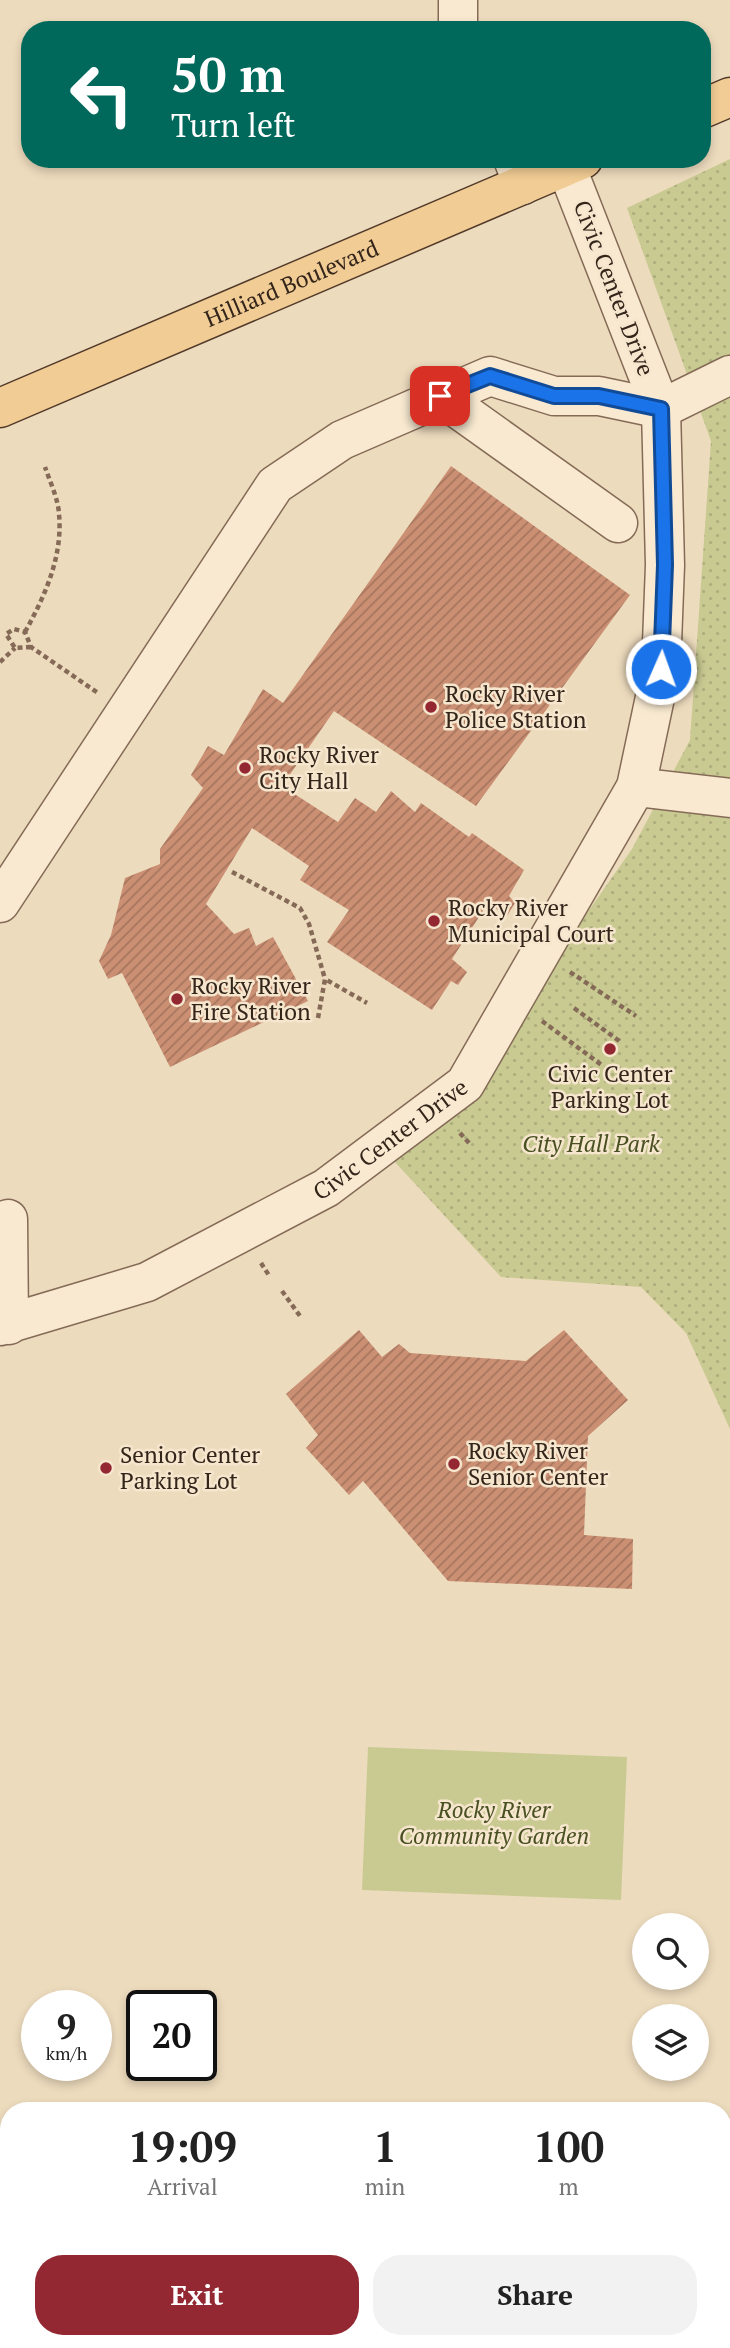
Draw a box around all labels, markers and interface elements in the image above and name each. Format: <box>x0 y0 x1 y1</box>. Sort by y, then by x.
text: 50 m <box>171 41 285 106</box>
icon: left <box>56 49 147 140</box>
text: Turn left <box>171 104 295 146</box>
street label: Civic Center Drive <box>567 196 662 380</box>
street label: Hilliard Boulevard <box>200 232 383 334</box>
pin <box>410 366 470 426</box>
icon: arrive <box>421 377 459 415</box>
position arrow <box>624 632 698 706</box>
place label: Rocky River Police Station <box>445 678 587 735</box>
marker: Rocky River Police Station <box>423 699 439 715</box>
place label: Rocky River City Hall <box>259 739 379 796</box>
marker: Rocky River City Hall <box>237 760 253 776</box>
place label: Rocky River Municipal Court <box>448 892 615 949</box>
marker: Rocky River Municipal Court <box>426 913 442 929</box>
place label: Rocky River Fire Station <box>191 970 311 1027</box>
marker: Rocky River Fire Station <box>169 991 185 1007</box>
marker: Civic Center Parking Lot <box>602 1041 618 1057</box>
place label: Civic Center Parking Lot <box>547 1058 673 1115</box>
street label: Civic Center Drive <box>308 1071 474 1207</box>
park label: City Hall Park <box>522 1128 661 1159</box>
place label: Rocky River Senior Center <box>468 1435 608 1492</box>
place label: Senior Center Parking Lot <box>120 1439 260 1496</box>
marker: Rocky River Senior Center <box>446 1456 462 1472</box>
marker: Senior Center Parking Lot <box>98 1460 114 1476</box>
park label: Rocky River Community Garden <box>399 1794 589 1851</box>
map controls <box>632 1913 709 2081</box>
button: search <box>632 1913 709 1990</box>
speed limit sign: 20 <box>126 1990 217 2081</box>
text: 9 <box>57 2003 76 2049</box>
button: layers <box>632 2004 709 2081</box>
text: km/h <box>46 2041 87 2065</box>
text: 19:09 <box>128 2118 237 2174</box>
text: 1 <box>373 2118 397 2174</box>
text: 100 <box>533 2118 604 2174</box>
text: Arrival <box>147 2171 218 2202</box>
text: min <box>365 2171 405 2202</box>
text: m <box>559 2171 579 2202</box>
button: Exit <box>35 2255 359 2335</box>
button: Share <box>373 2255 697 2335</box>

